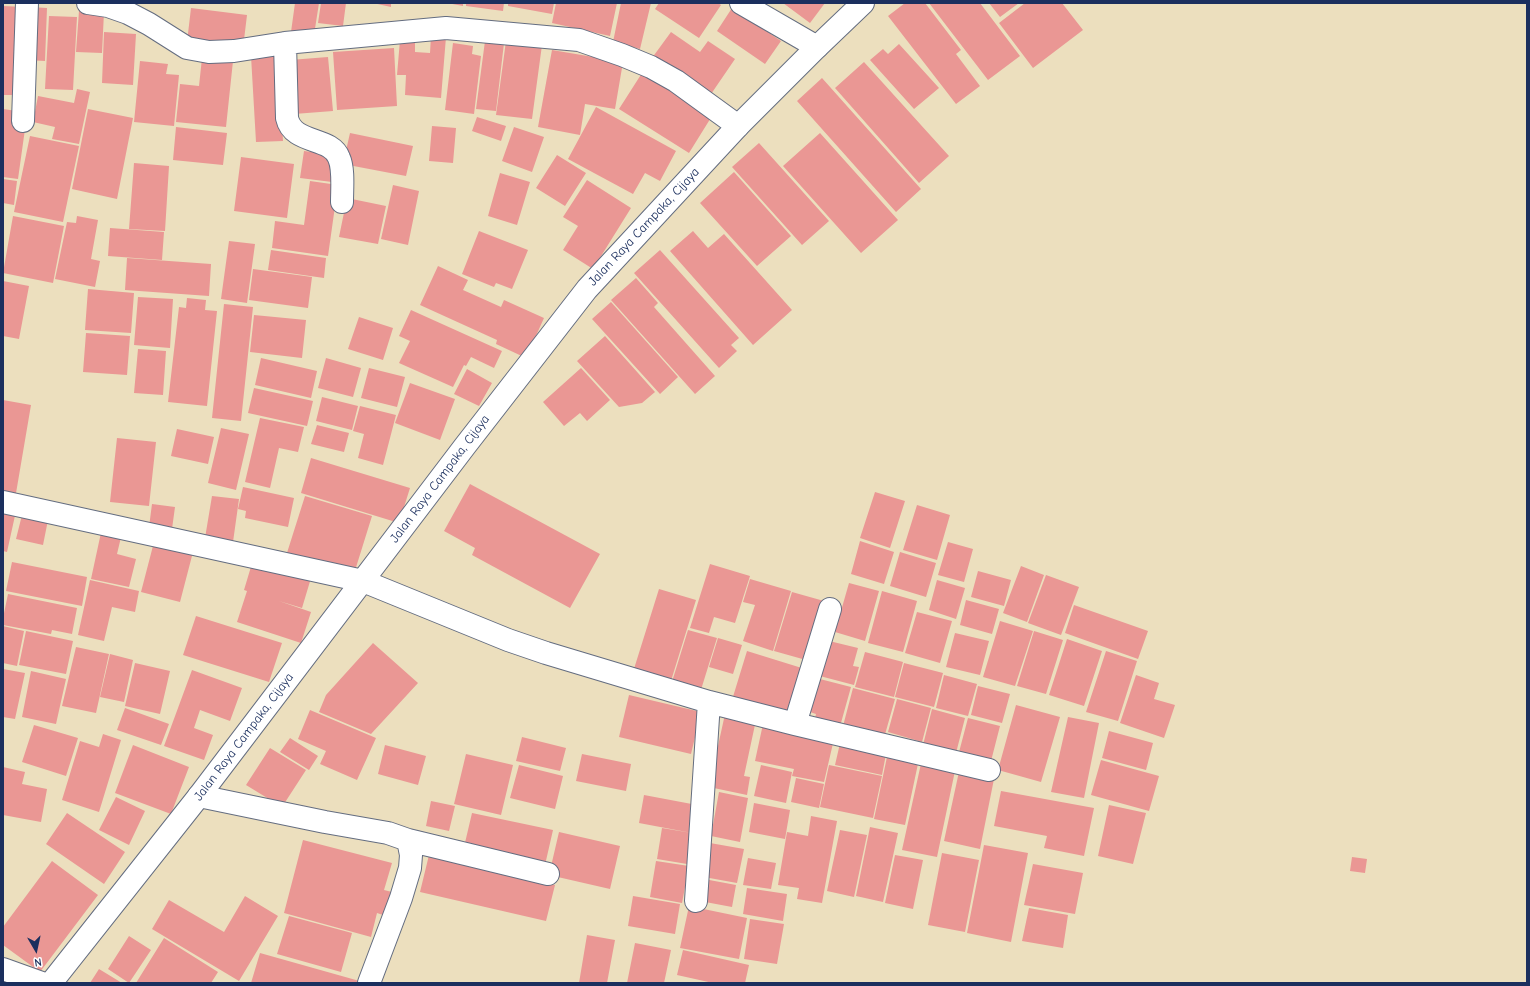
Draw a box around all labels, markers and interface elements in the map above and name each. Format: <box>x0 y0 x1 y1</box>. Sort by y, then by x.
street label: Jalan Raya Campaka, Cijaya <box>585 165 703 289</box>
street label: Jalan Raya Campaka, Cijaya <box>387 412 493 546</box>
street label: Jalan Raya Campaka, Cijaya <box>191 670 297 804</box>
north arrow <box>16 930 56 970</box>
text: N <box>33 955 43 969</box>

